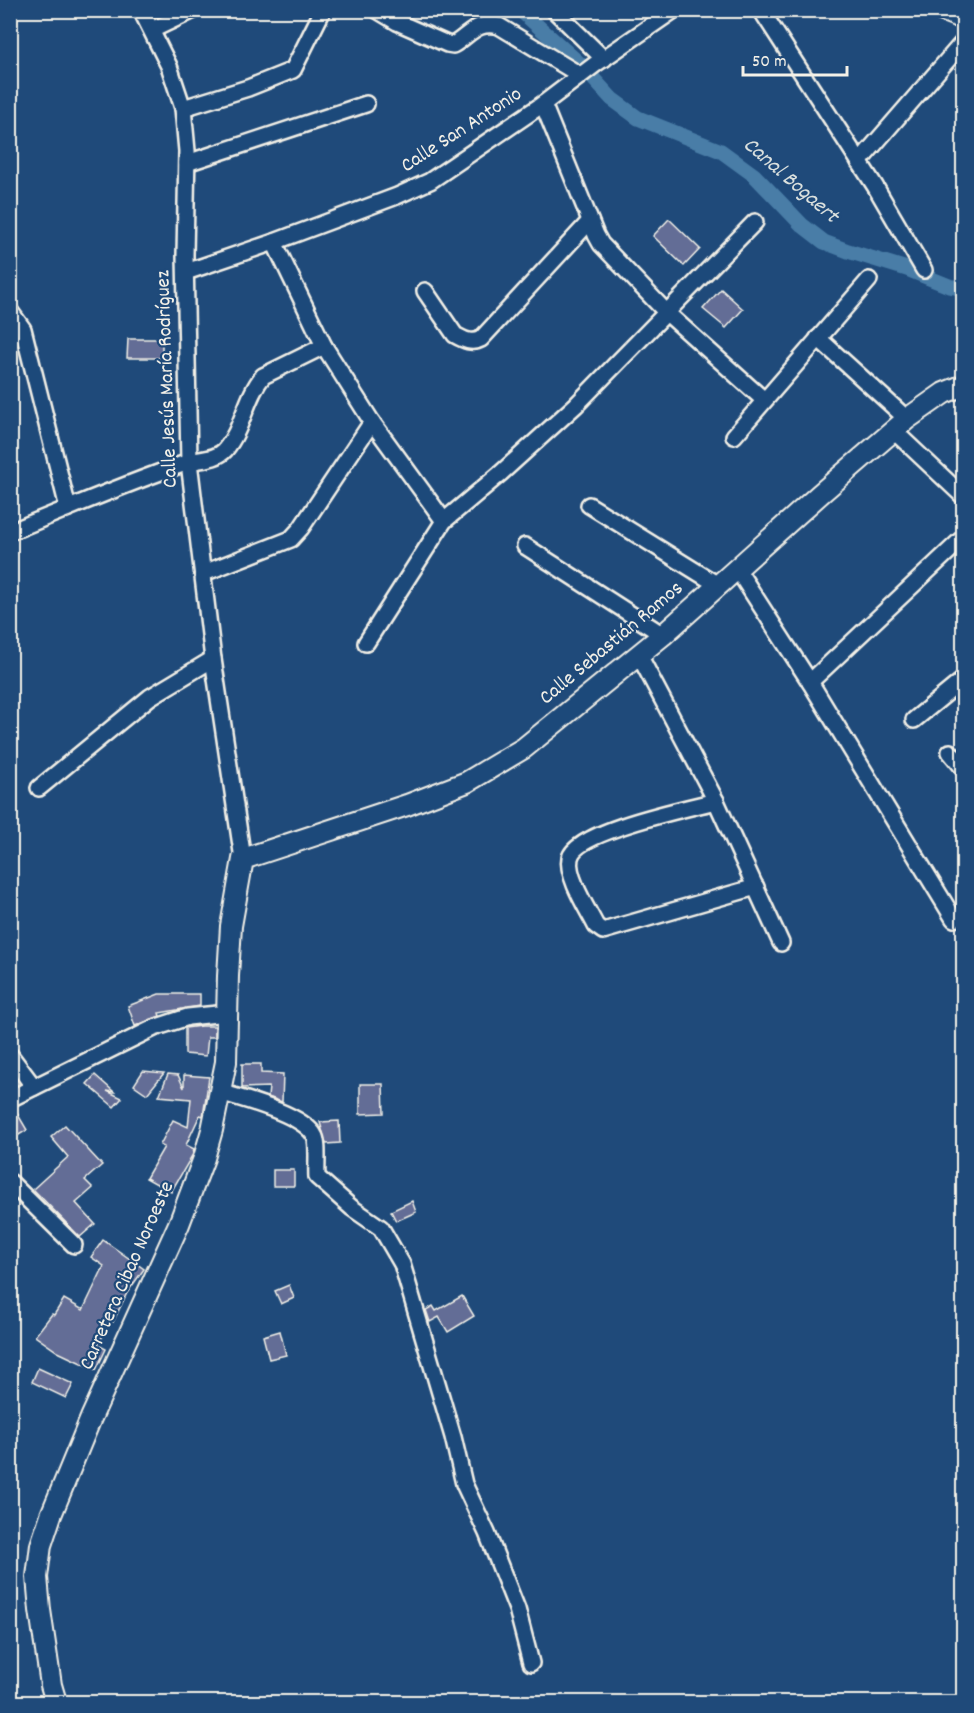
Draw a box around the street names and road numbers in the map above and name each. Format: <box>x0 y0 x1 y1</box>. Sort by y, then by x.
street label: Calle San Antonio <box>396 81 528 181</box>
street label: Calle Jesús María Rodríguez <box>149 270 187 488</box>
street label: Calle Sebastián Ramos <box>533 575 691 713</box>
street label: Carretera Cibao Noroeste <box>73 1177 183 1375</box>

